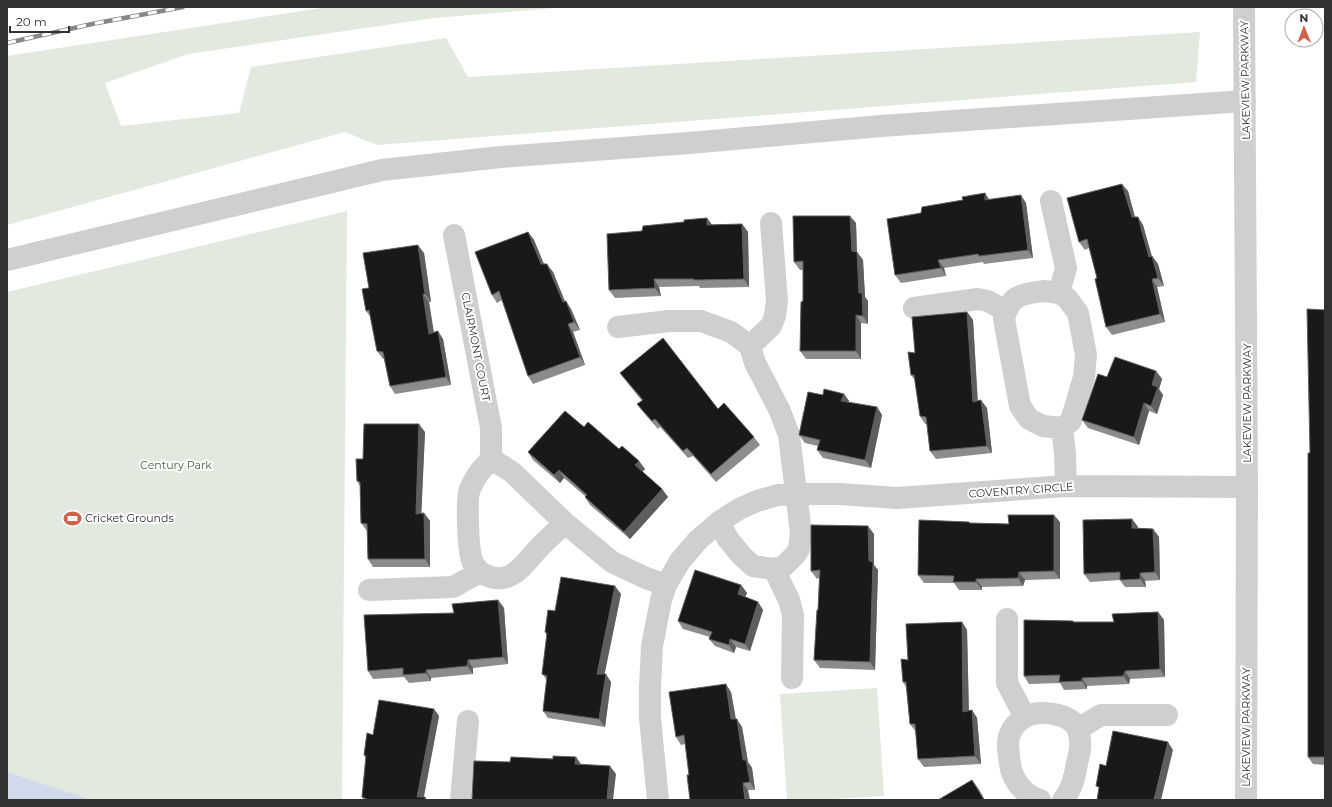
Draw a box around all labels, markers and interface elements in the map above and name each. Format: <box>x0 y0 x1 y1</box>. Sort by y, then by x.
scale bar <box>10 8 69 34</box>
north arrow <box>1284 8 1324 48</box>
text: N <box>1299 11 1308 25</box>
text: 20 m <box>16 14 47 29</box>
street label: LAKEVIEW PARKWAY <box>1237 20 1253 140</box>
street label: CLAIRMONT COURT <box>459 291 494 403</box>
street label: LAKEVIEW PARKWAY <box>1240 343 1254 463</box>
park label: Century Park <box>140 458 212 472</box>
street label: COVENTRY CIRCLE <box>968 479 1074 501</box>
sports icon: Cricket Grounds <box>62 508 82 528</box>
place label: Cricket Grounds <box>85 511 174 525</box>
street label: LAKEVIEW PARKWAY <box>1239 667 1253 787</box>

